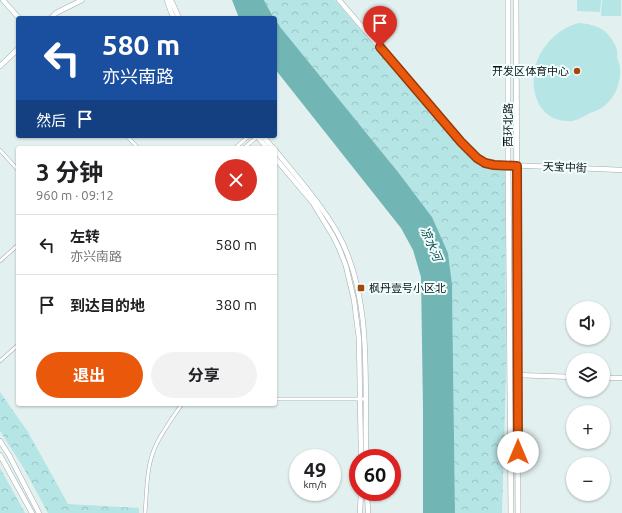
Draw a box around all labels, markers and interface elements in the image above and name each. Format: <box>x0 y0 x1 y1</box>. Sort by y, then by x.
pin <box>363 6 397 47</box>
icon: arrive <box>369 12 391 34</box>
text: 580 m <box>102 29 180 60</box>
icon: left <box>36 32 88 84</box>
place label: 开发区体育中心 <box>492 65 569 77</box>
text: 亦兴南路 <box>102 66 174 86</box>
marker: 开发区体育中心 <box>572 66 582 76</box>
street label: 西环北路 <box>502 103 514 147</box>
icon: arrive <box>74 108 96 130</box>
text: 然后 <box>36 112 66 129</box>
text: 3 分钟 <box>36 159 103 186</box>
button: close <box>215 159 257 201</box>
street label: 天宝中街 <box>543 160 587 174</box>
text: 960 m · 09:12 <box>36 188 114 202</box>
water label: 凉水河 <box>418 225 445 265</box>
text: 左转 <box>70 228 100 245</box>
icon: left <box>36 234 58 256</box>
text: 580 m <box>215 236 257 253</box>
text: 亦兴南路 <box>70 249 122 263</box>
place label: 枫丹壹号小区北 <box>369 282 446 294</box>
marker: 枫丹壹号小区北 <box>356 283 366 293</box>
icon: arrive <box>36 294 58 316</box>
text: 380 m <box>215 296 257 313</box>
text: 到达目的地 <box>70 297 145 314</box>
map controls <box>566 301 610 501</box>
button: sound <box>566 301 610 345</box>
button: 退出 <box>36 352 143 398</box>
button: 分享 <box>151 352 257 398</box>
button: layers <box>566 353 610 397</box>
button: + <box>566 405 610 449</box>
position arrow <box>497 431 539 473</box>
speed limit sign: 60 <box>349 449 401 501</box>
button: − <box>566 457 610 501</box>
text: 49 <box>304 458 326 481</box>
text: km/h <box>303 479 327 490</box>

